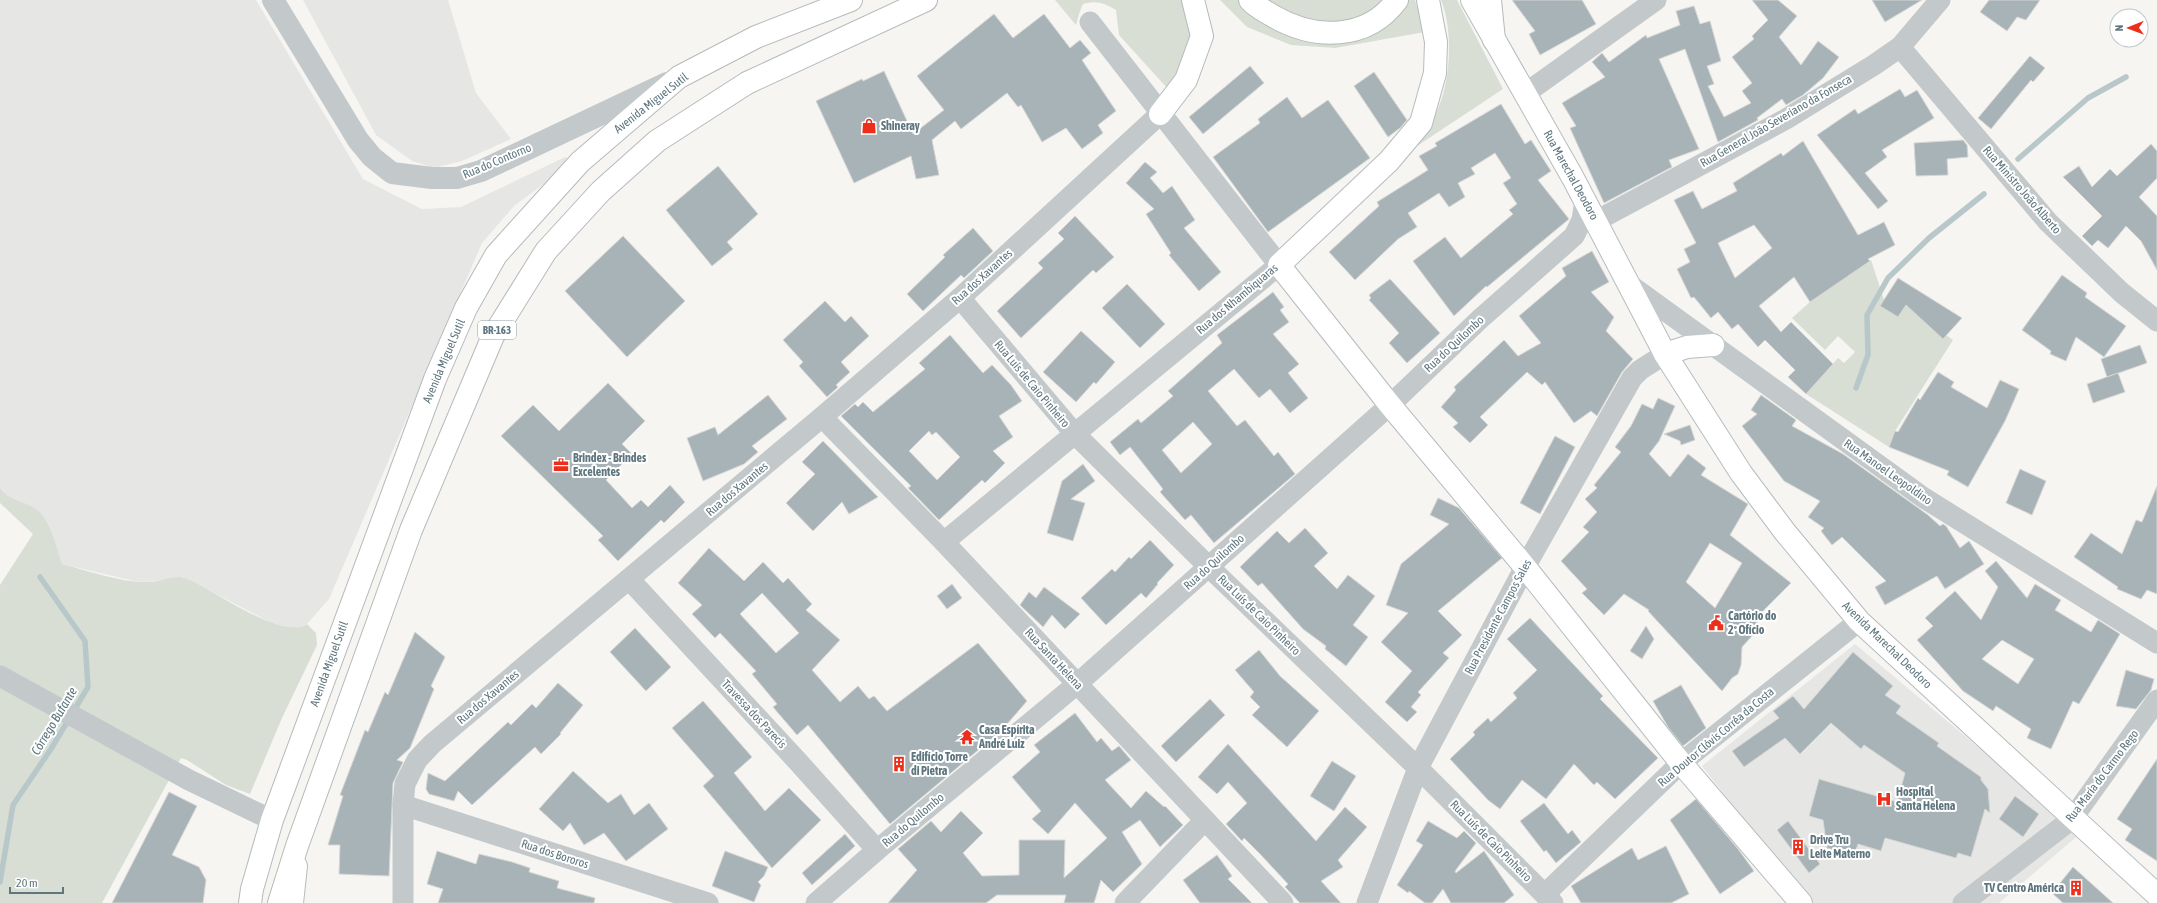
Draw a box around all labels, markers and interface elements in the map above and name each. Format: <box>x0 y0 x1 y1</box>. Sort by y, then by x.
north arrow <box>2109 8 2149 48</box>
text: N <box>2113 25 2125 32</box>
street label: Avenida Miguel Sutil <box>611 69 691 136</box>
street label: Rua General João Severiano da Fonseca <box>1698 72 1854 170</box>
shop icon: Shineray <box>860 117 878 135</box>
place label: Shineray <box>881 119 920 133</box>
street label: Rua Marechal Deodoro <box>1541 128 1602 223</box>
street label: Rua do Contorno <box>461 140 534 182</box>
street label: Rua Ministro João Alberto <box>1980 143 2064 237</box>
street label: Rua dos Xavantes <box>949 246 1015 308</box>
street label: Rua dos Nhambiquaras <box>1193 261 1281 337</box>
street label: Rua do Quilombo <box>1421 313 1487 375</box>
street label: Avenida Miguel Sutil <box>420 316 468 405</box>
road number: BR-163 <box>478 321 516 339</box>
street label: Rua Luís de Caio Pinheiro <box>991 338 1073 431</box>
street label: Rua Manoel Leopoldino <box>1841 436 1935 508</box>
place label: Brindex - Brindes Excelentes <box>573 451 647 479</box>
office icon: Brindex - Brindes Excelentes <box>552 456 570 474</box>
street label: Rua dos Xavantes <box>703 459 771 519</box>
street label: Rua do Quilombo <box>1181 531 1247 593</box>
street label: Rua Presidente Campos Sales <box>1462 557 1534 677</box>
street label: Rua Luís de Caio Pinheiro <box>1215 572 1303 658</box>
street label: Avenida Marechal Deodoro <box>1839 599 1935 692</box>
place label: Cartório do 2º Ofício <box>1728 609 1777 637</box>
public building icon: Cartório do 2º Ofício <box>1707 614 1725 632</box>
street label: Avenida Miguel Sutil <box>307 619 351 709</box>
street label: Rua Santa Helena <box>1022 626 1086 692</box>
street label: Rua dos Xavantes <box>454 667 522 727</box>
street label: Travessa dos Parecis <box>719 677 789 751</box>
water label: Córrego Bufante <box>28 684 80 758</box>
street label: Rua Doutor Clóvis Corrêa da Costa <box>1655 684 1777 790</box>
place label: Casa Espírita André Luiz <box>978 723 1035 751</box>
street label: Rua María do Carmo Rego <box>2063 727 2141 825</box>
temple icon: Casa Espírita André Luiz <box>958 728 976 746</box>
place label: Edifício Torre di Pietra <box>911 750 968 778</box>
building icon: Edifício Torre di Pietra <box>890 755 908 773</box>
place label: Hospital Santa Helena <box>1896 785 1956 813</box>
street label: Rua do Quilombo <box>879 790 947 850</box>
hospital icon: Hospital Santa Helena <box>1875 790 1893 808</box>
street label: Rua Luís de Caio Pinheiro <box>1447 797 1535 885</box>
place label: Drive Tru Leite Materno <box>1810 833 1871 861</box>
street label: Rua dos Bororos <box>519 837 591 871</box>
building icon: Drive Tru Leite Materno <box>1789 838 1807 856</box>
scale bar <box>10 869 63 895</box>
text: 20 m <box>16 876 38 890</box>
building icon: TV Centro América <box>2067 879 2085 897</box>
place label: TV Centro América <box>1984 881 2064 895</box>

